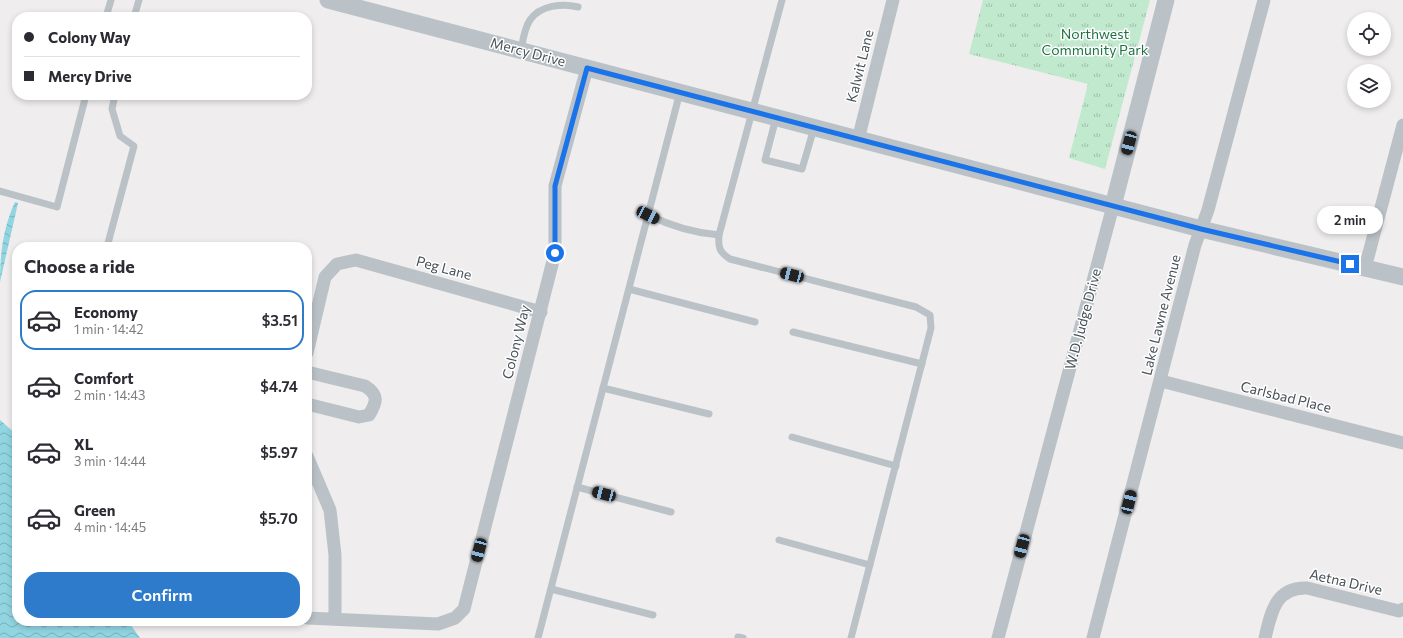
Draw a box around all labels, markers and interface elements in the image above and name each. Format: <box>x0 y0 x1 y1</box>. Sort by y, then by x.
map controls <box>1347 12 1391 108</box>
button: locate <box>1347 12 1391 56</box>
park label: Northwest Community Park <box>1042 25 1149 58</box>
text: Colony Way <box>48 28 131 46</box>
street label: Kalwit Lane <box>842 28 877 104</box>
street label: Mercy Drive <box>489 33 567 70</box>
button: layers <box>1347 64 1391 108</box>
text: Mercy Drive <box>48 67 132 85</box>
car <box>1120 130 1138 156</box>
car <box>635 204 661 226</box>
callout: 2 min <box>1317 206 1383 234</box>
text: 2 min <box>1334 212 1366 228</box>
route start <box>546 244 564 262</box>
street label: Peg Lane <box>414 252 474 283</box>
street label: Lake Lawne Avenue <box>1137 253 1184 377</box>
text: Choose a ride <box>24 255 135 277</box>
route end <box>1341 255 1359 273</box>
car <box>779 266 805 284</box>
street label: W.D. Judge Drive <box>1061 266 1104 371</box>
icon: car <box>26 302 62 338</box>
text: Economy <box>74 303 138 321</box>
street label: Colony Way <box>498 303 533 381</box>
text: $3.51 <box>262 311 298 329</box>
text: 1 min · 14:42 <box>74 321 143 337</box>
icon: car <box>26 368 62 404</box>
text: Comfort <box>74 369 134 387</box>
text: $4.74 <box>260 377 298 395</box>
street label: Carlsbad Place <box>1239 377 1333 416</box>
text: 2 min · 14:43 <box>74 387 146 403</box>
icon: car <box>26 434 62 470</box>
text: XL <box>74 435 93 453</box>
text: $5.97 <box>260 443 298 461</box>
text: 3 min · 14:44 <box>74 453 146 469</box>
car <box>591 485 617 503</box>
car <box>1120 489 1138 515</box>
icon: car <box>26 500 62 536</box>
text: Green <box>74 501 115 519</box>
text: $5.70 <box>259 509 298 527</box>
text: 4 min · 14:45 <box>74 519 146 535</box>
car <box>1013 533 1031 559</box>
car <box>470 537 488 563</box>
street label: Aetna Drive <box>1308 565 1384 598</box>
button: Confirm <box>24 572 300 618</box>

